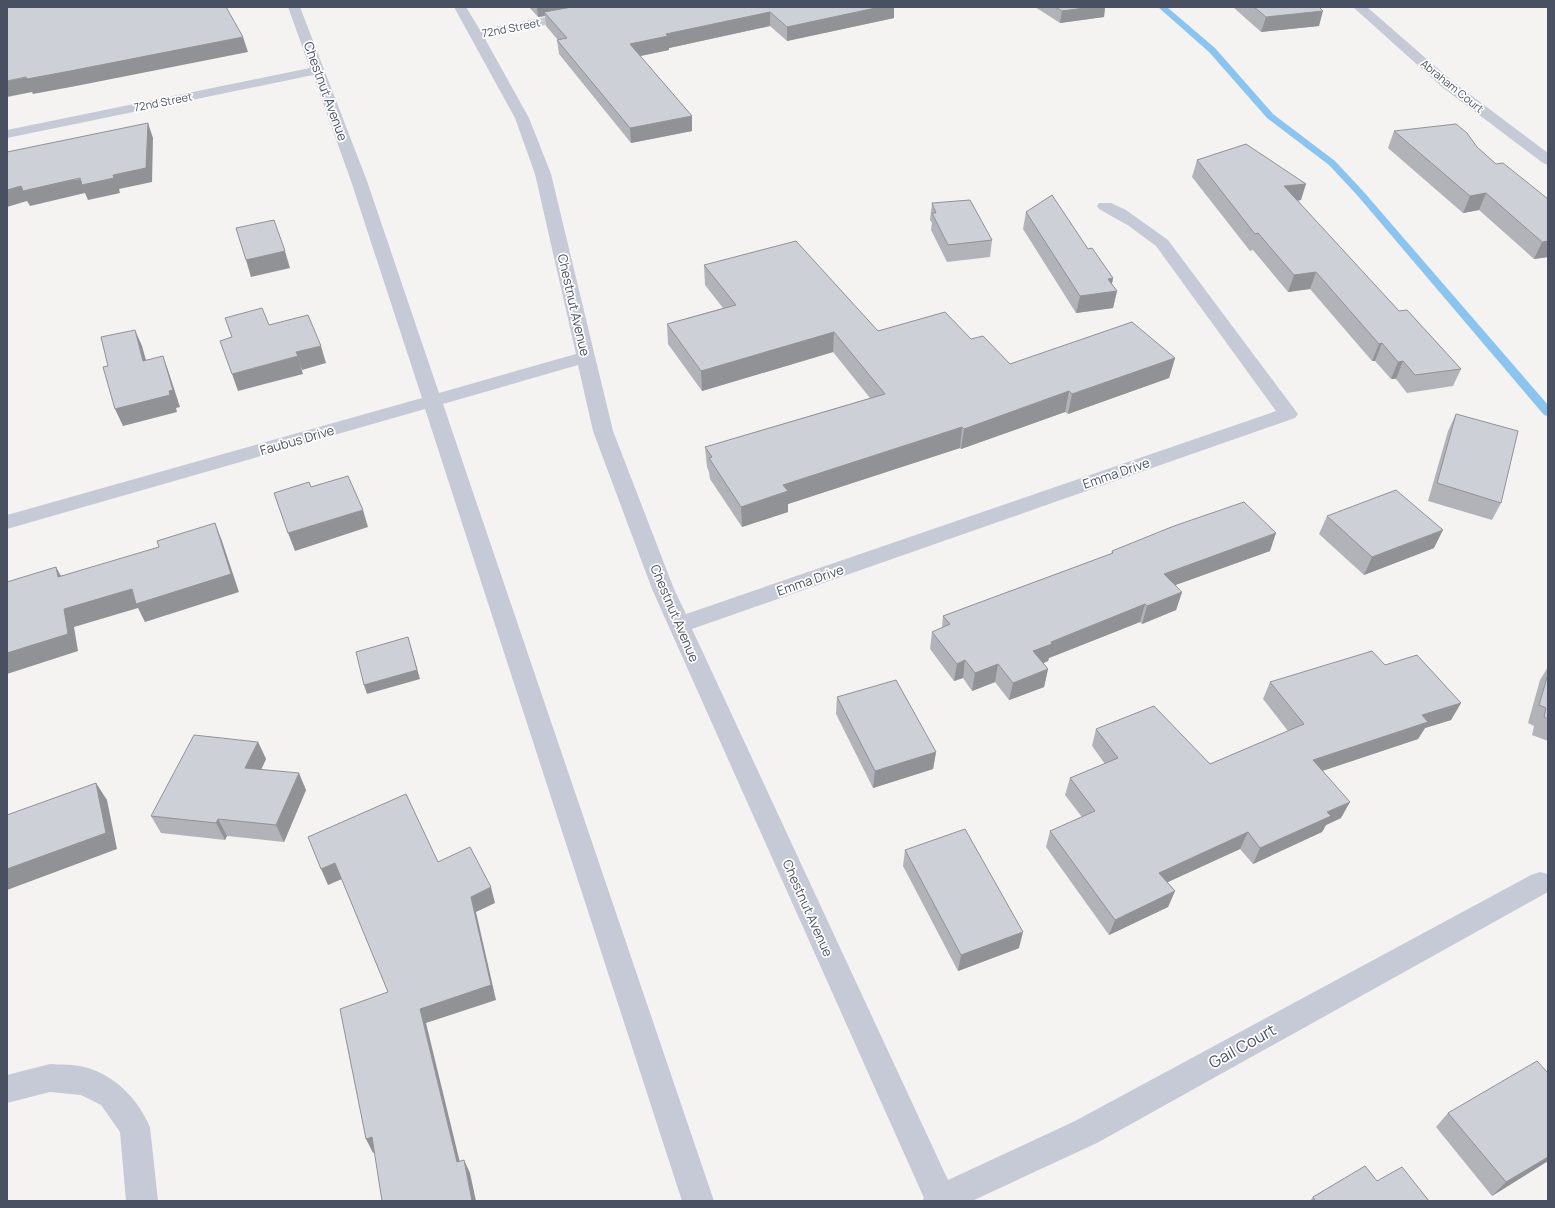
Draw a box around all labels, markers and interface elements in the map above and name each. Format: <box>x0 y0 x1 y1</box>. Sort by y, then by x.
street label: 72nd Street <box>480 14 541 41</box>
street label: Chestnut Avenue <box>300 39 352 144</box>
street label: Abraham Court <box>1418 56 1487 116</box>
street label: 72nd Street <box>132 88 193 115</box>
street label: Chestnut Avenue <box>553 252 595 358</box>
street label: Faubus Drive <box>258 421 337 459</box>
street label: Emma Drive <box>1080 453 1152 493</box>
street label: Emma Drive <box>774 560 846 600</box>
street label: Chestnut Avenue <box>646 561 704 665</box>
street label: Chestnut Avenue <box>779 857 838 960</box>
street label: Gail Court <box>1205 1019 1279 1073</box>

